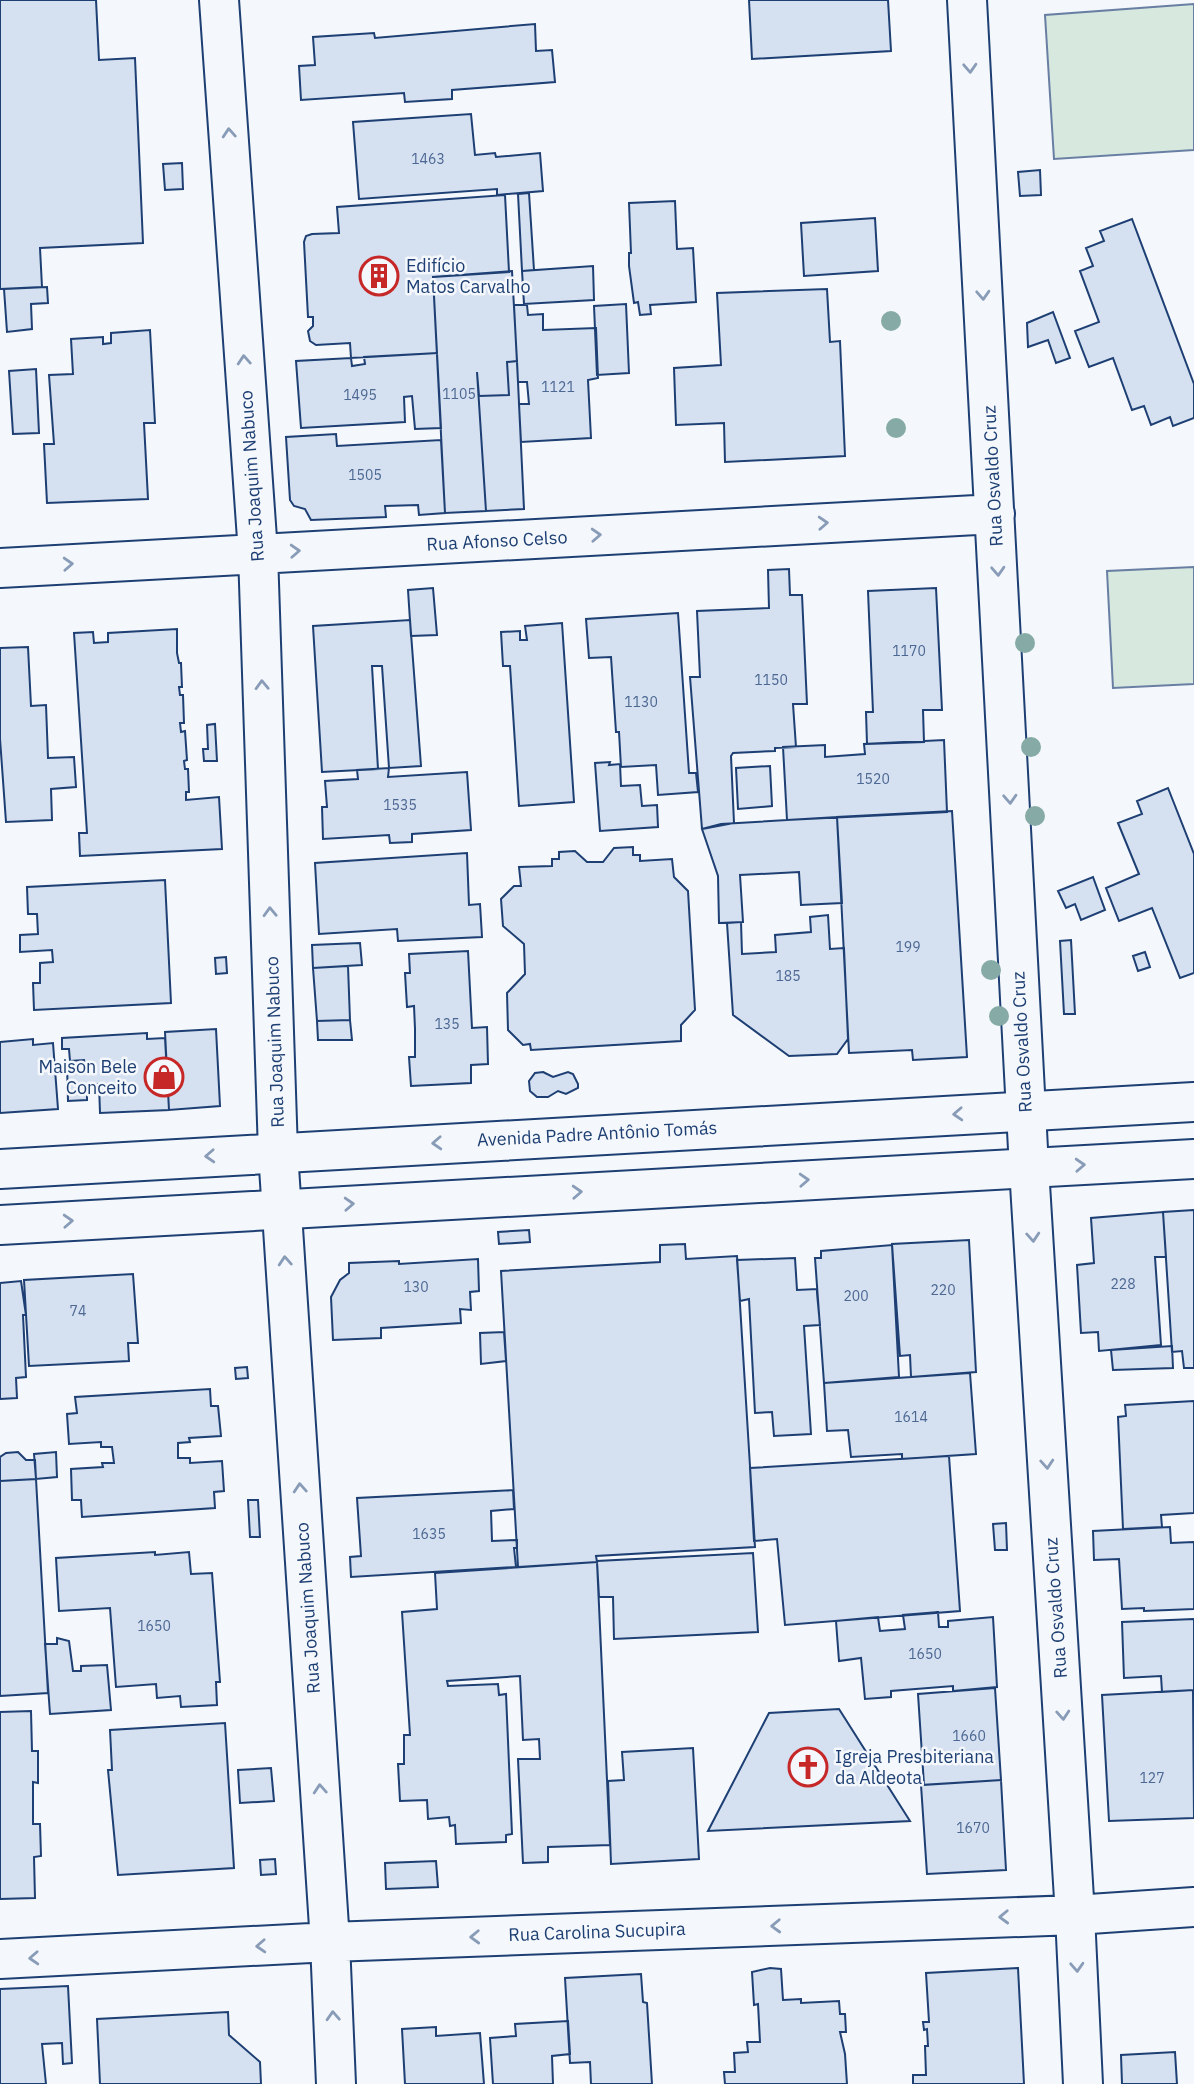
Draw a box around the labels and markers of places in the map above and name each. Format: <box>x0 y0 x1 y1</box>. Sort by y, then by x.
place label: Edifício Matos Carvalho <box>406 254 531 298</box>
building icon: Edifício Matos Carvalho <box>358 255 400 297</box>
place label: Maison Bele Conceito <box>39 1055 137 1099</box>
shop icon: Maison Bele Conceito <box>143 1056 185 1098</box>
place label: Igreja Presbiteriana da Aldeota <box>835 1745 994 1789</box>
church icon: Igreja Presbiteriana da Aldeota <box>787 1746 829 1788</box>

